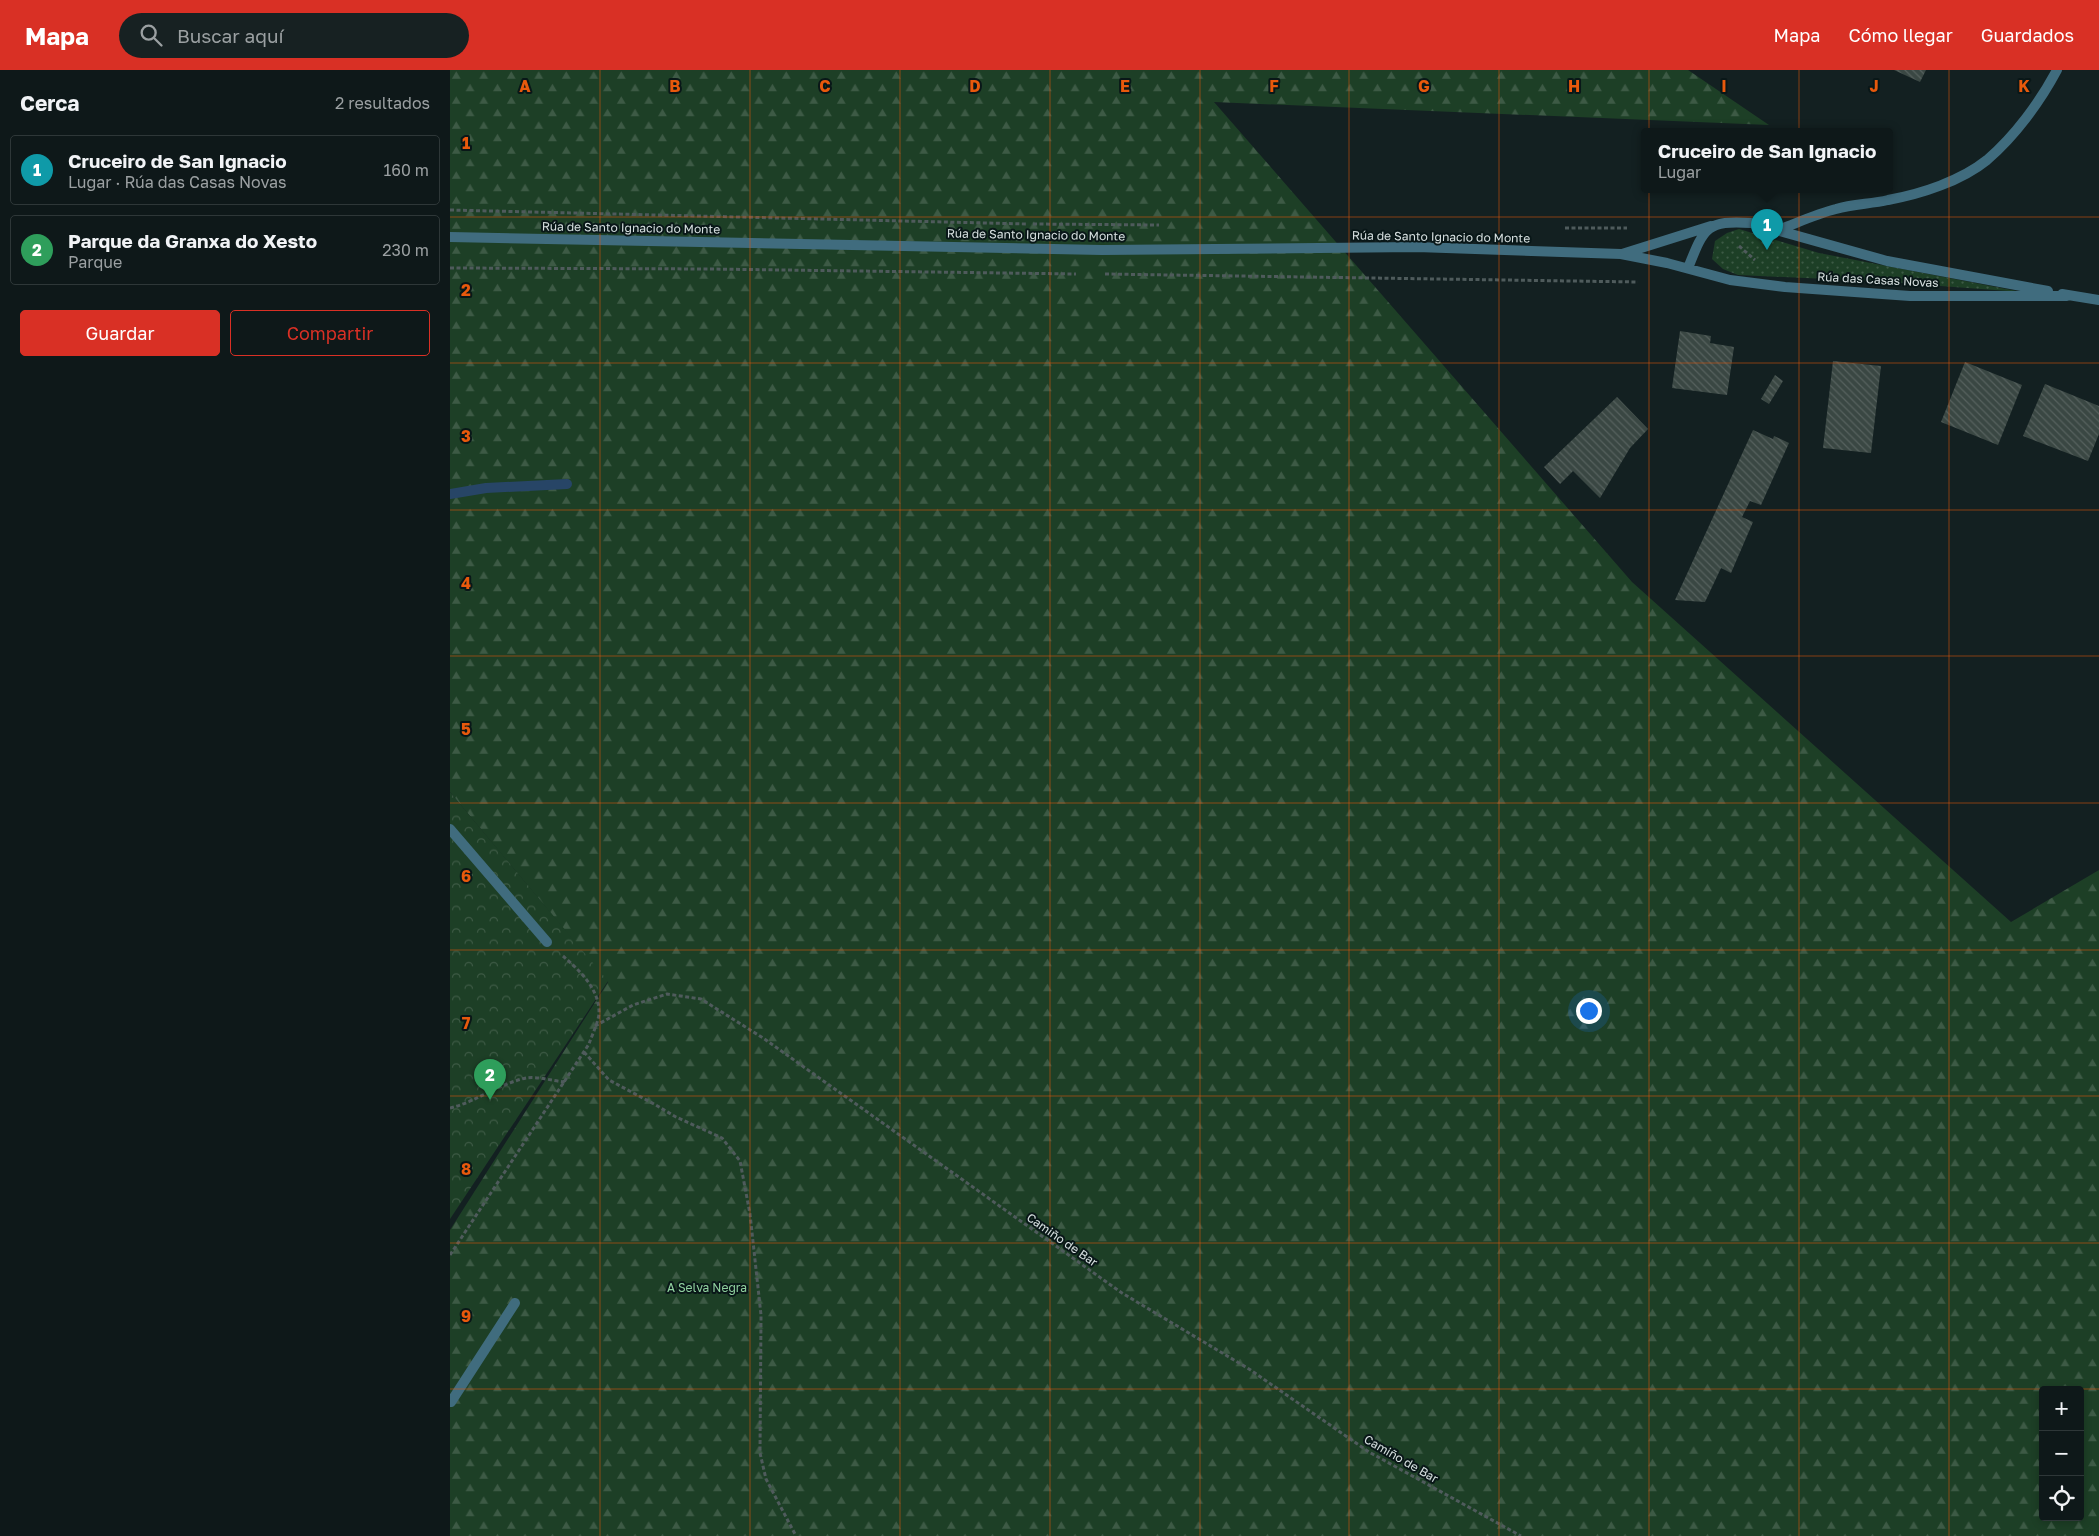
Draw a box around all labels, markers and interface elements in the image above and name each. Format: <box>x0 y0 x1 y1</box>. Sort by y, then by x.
search box <box>119 13 469 58</box>
text: Mapa <box>25 21 89 50</box>
icon: search <box>137 21 165 49</box>
text: Buscar aquí <box>177 24 284 47</box>
text: Mapa <box>1774 24 1820 46</box>
text: Cómo llegar <box>1848 24 1953 46</box>
text: Guardados <box>1981 24 2074 46</box>
text: A <box>519 76 531 96</box>
text: B <box>669 76 681 96</box>
text: C <box>819 76 831 96</box>
text: D <box>969 76 981 96</box>
text: E <box>1120 76 1130 96</box>
text: F <box>1269 76 1279 96</box>
text: G <box>1418 76 1430 96</box>
text: H <box>1568 76 1580 96</box>
text: I <box>1721 76 1727 96</box>
text: J <box>1869 76 1879 96</box>
text: K <box>2018 76 2030 96</box>
text: Cerca <box>20 90 79 116</box>
text: 2 resultados <box>335 93 430 113</box>
popup <box>1641 128 1893 193</box>
text: 1 <box>462 133 470 153</box>
text: Cruceiro de San Ignacio <box>1658 139 1876 162</box>
text: Cruceiro de San Ignacio <box>68 149 287 172</box>
text: 1 <box>33 160 41 180</box>
text: 160 m <box>383 160 429 180</box>
text: Lugar <box>1658 162 1701 182</box>
text: Lugar · Rúa das Casas Novas <box>68 172 286 192</box>
pin: 1 <box>1751 209 1783 250</box>
street label: Rúa de Santo Ignacio do Monte <box>542 218 720 237</box>
street label: Rúa de Santo Ignacio do Monte <box>947 225 1125 244</box>
street label: Rúa de Santo Ignacio do Monte <box>1352 227 1530 246</box>
text: Parque da Granxa do Xesto <box>68 229 317 252</box>
text: 2 <box>32 240 42 260</box>
text: 230 m <box>382 240 429 260</box>
text: Parque <box>68 252 122 272</box>
street label: Rúa das Casas Novas <box>1817 269 1939 290</box>
text: 2 <box>461 280 471 300</box>
button: Guardar <box>20 310 220 356</box>
button: Compartir <box>230 310 430 356</box>
text: 3 <box>461 426 471 446</box>
text: 4 <box>461 573 471 593</box>
text: 5 <box>461 719 471 739</box>
text: 6 <box>461 866 471 886</box>
your location <box>1576 998 1602 1024</box>
text: 7 <box>462 1013 471 1033</box>
pin: 2 <box>474 1059 506 1100</box>
text: 8 <box>461 1159 471 1179</box>
street label: Camiño de Bar <box>1024 1210 1101 1270</box>
park label: A Selva Negra <box>667 1280 747 1295</box>
text: 9 <box>461 1306 471 1326</box>
map controls <box>2039 1386 2084 1521</box>
button: + <box>2039 1386 2084 1431</box>
street label: Camiño de Bar <box>1361 1431 1441 1486</box>
button: − <box>2039 1431 2084 1476</box>
button: locate <box>2039 1476 2084 1521</box>

